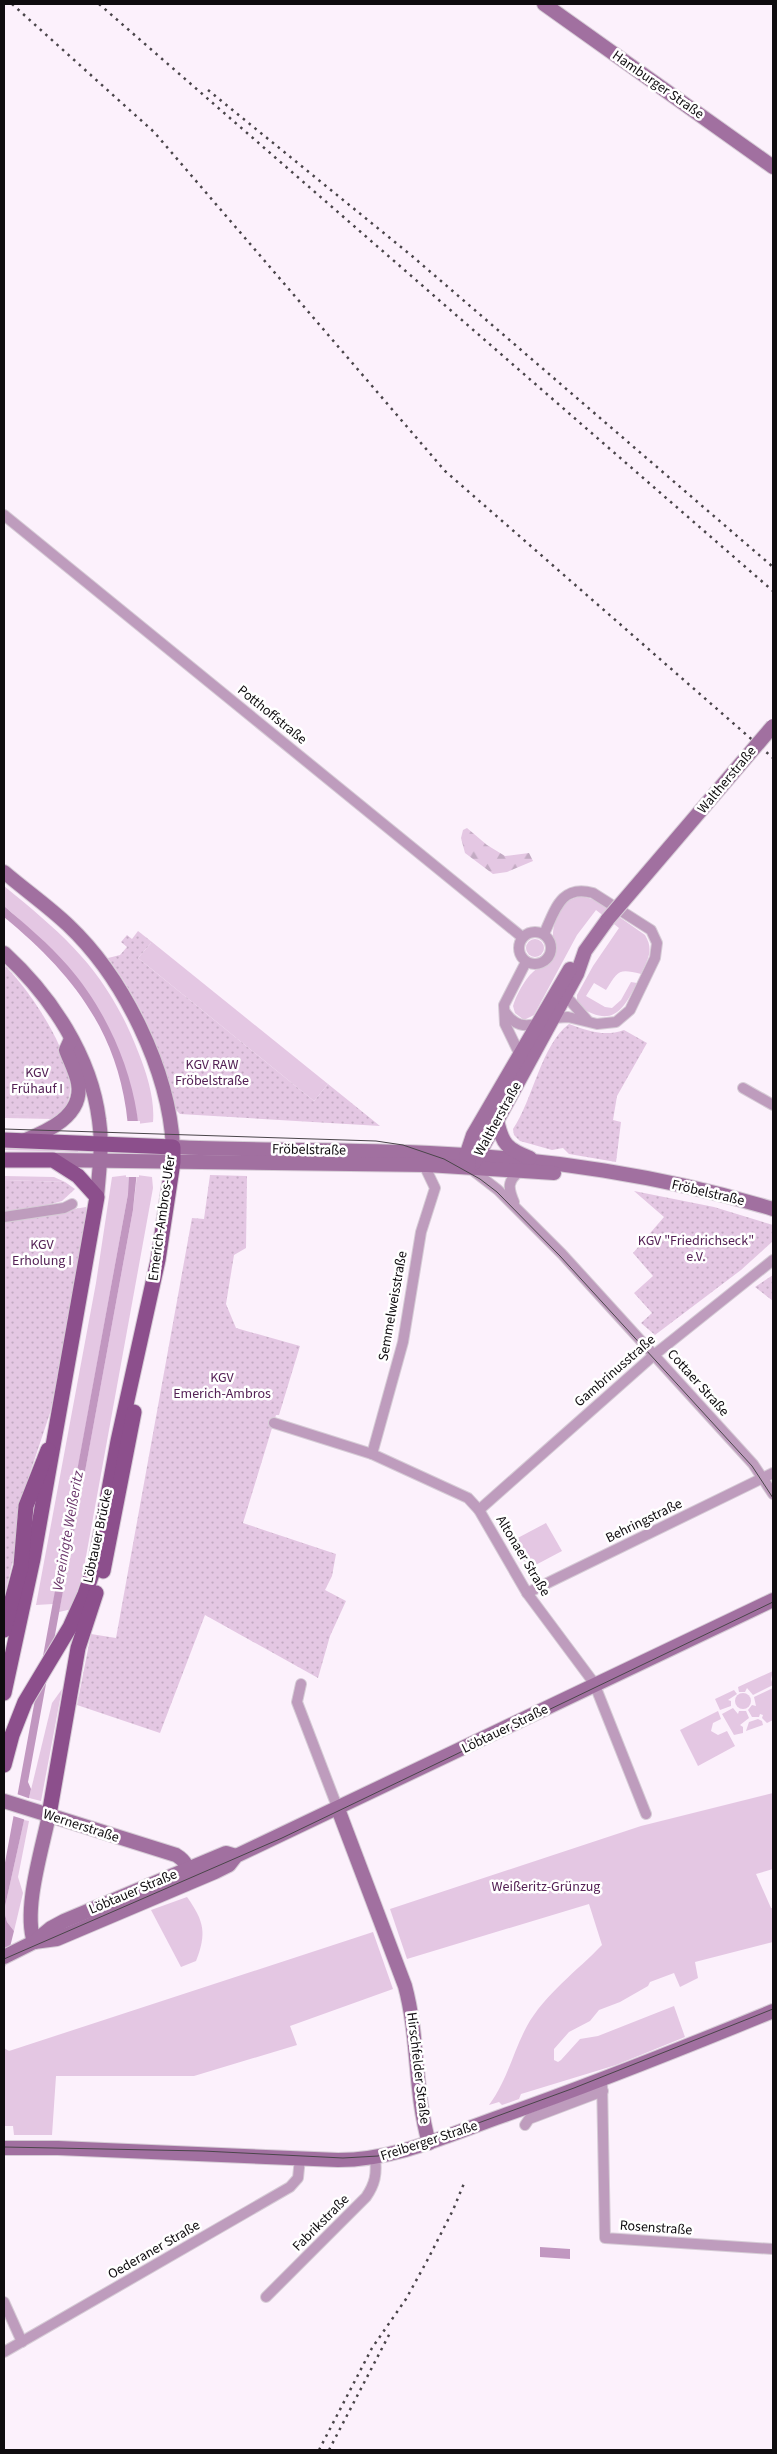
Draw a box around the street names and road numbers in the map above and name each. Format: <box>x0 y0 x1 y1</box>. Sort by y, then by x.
street label: Hamburger Straße <box>608 46 708 124</box>
street label: Potthoffstraße <box>233 681 311 749</box>
street label: Waltherstraße <box>693 742 761 818</box>
street label: Waltherstraße <box>469 1078 527 1160</box>
street label: Fröbelstraße <box>272 1139 346 1161</box>
street label: Emerich-Ambros-Ufer <box>143 1154 181 1282</box>
street label: Fröbelstraße <box>670 1175 746 1211</box>
street label: Semmelweisstraße <box>373 1249 413 1363</box>
street label: Gambrinusstraße <box>570 1330 660 1412</box>
street label: Cottaer Straße <box>662 1345 734 1421</box>
street label: Löbtauer Brücke <box>78 1487 118 1585</box>
street label: Behringstraße <box>602 1494 686 1548</box>
street label: Altonaer Straße <box>491 1512 555 1600</box>
street label: Löbtauer Straße <box>458 1699 552 1759</box>
street label: Wernerstraße <box>40 1804 122 1848</box>
street label: Löbtauer Straße <box>86 1864 180 1920</box>
street label: Hirschfelder Straße <box>401 2011 435 2125</box>
street label: Freiberger Straße <box>378 2116 480 2166</box>
street label: Fabrikstraße <box>288 2190 354 2256</box>
street label: Oederaner Straße <box>104 2215 204 2284</box>
street label: Rosenstraße <box>619 2215 693 2241</box>

